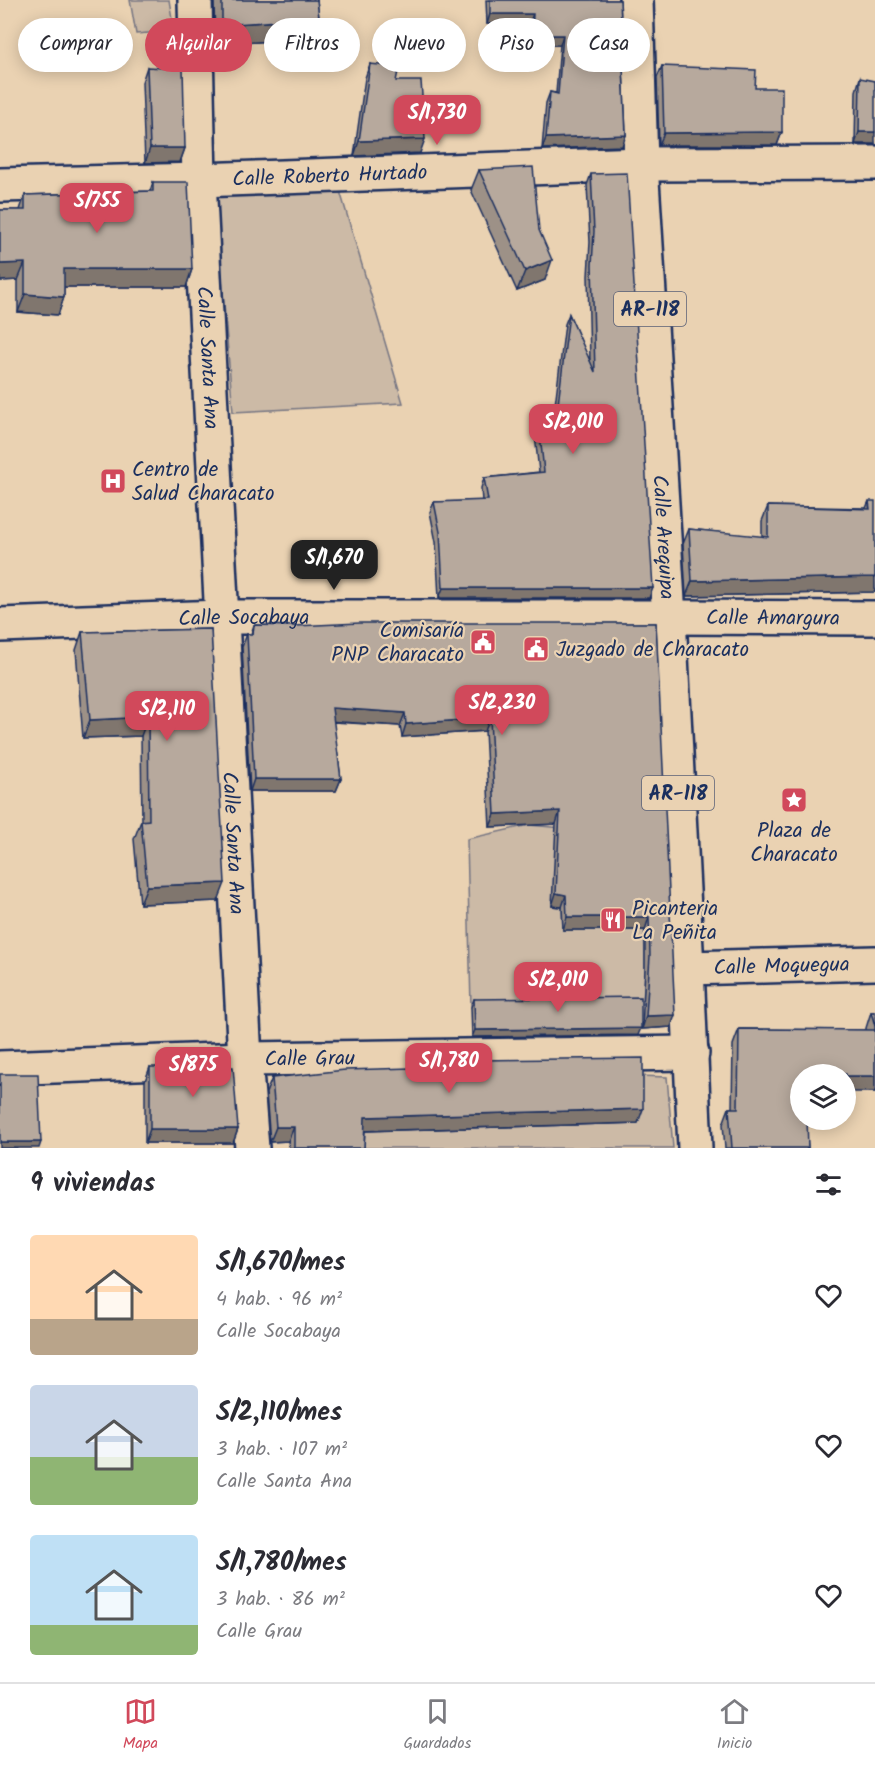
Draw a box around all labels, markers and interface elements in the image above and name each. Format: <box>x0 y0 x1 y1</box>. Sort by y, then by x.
chip: Comprar <box>18 18 133 72</box>
chip: Alquilar <box>145 18 252 72</box>
chip: Filtros <box>264 18 360 72</box>
chip: Nuevo <box>372 18 466 72</box>
chip: Piso <box>478 18 555 72</box>
chip: Casa <box>567 18 650 72</box>
pin: S/1,730 <box>382 95 492 146</box>
text: S/1,730 <box>408 98 466 130</box>
street label: Calle Roberto Hurtado <box>232 157 428 197</box>
pin: S/755 <box>55 183 139 234</box>
text: S/755 <box>74 186 120 218</box>
street label: Calle Santa Ana <box>187 285 227 430</box>
road number: AR-118 <box>614 292 686 326</box>
pin: S/2,010 <box>518 404 628 455</box>
text: S/2,010 <box>543 407 603 439</box>
place label: Centro de Salud Characato <box>132 454 274 511</box>
hospital icon: Centro de Salud Characato <box>98 466 128 496</box>
street label: Calle Arequipa <box>642 474 683 601</box>
pin: S/1,670 <box>279 540 389 591</box>
text: S/1,670 <box>305 543 363 575</box>
street label: Calle Socabaya <box>178 602 309 637</box>
street label: Calle Amargura <box>706 602 840 636</box>
place label: Comisaría PNP Characato <box>331 615 464 672</box>
public building icon: Comisaría PNP Characato <box>468 627 498 657</box>
public building icon: Juzgado de Characato <box>521 634 551 664</box>
place label: Juzgado de Characato <box>556 634 749 667</box>
pin: S/2,230 <box>447 685 557 736</box>
text: S/2,230 <box>469 688 535 720</box>
pin: S/2,110 <box>112 691 222 742</box>
text: S/2,110 <box>139 694 195 726</box>
street label: Calle Santa Ana <box>212 771 252 915</box>
road number: AR-118 <box>642 776 714 810</box>
place icon: Plaza de Characato <box>779 785 809 815</box>
place label: Plaza de Characato <box>750 815 838 872</box>
place label: Picanteria La Peñita <box>632 893 718 950</box>
restaurant icon: Picanteria La Peñita <box>598 905 628 935</box>
street label: Calle Moquegua <box>713 949 850 985</box>
pin: S/2,010 <box>503 962 613 1013</box>
text: S/2,010 <box>528 965 588 997</box>
street label: Calle Grau <box>264 1043 355 1077</box>
pin: S/1,780 <box>394 1043 504 1094</box>
text: S/1,780 <box>419 1046 479 1078</box>
pin: S/875 <box>151 1047 235 1098</box>
text: S/875 <box>169 1050 217 1082</box>
map controls <box>790 1064 856 1130</box>
button: layers <box>790 1064 856 1130</box>
text: 9 viviendas <box>30 1163 155 1205</box>
icon: filters <box>812 1168 845 1201</box>
text: S/1,670/mes <box>216 1242 346 1284</box>
icon: home <box>78 1259 150 1331</box>
icon: heart <box>812 1279 845 1312</box>
text: 4 hab. · 96 m² <box>216 1284 342 1316</box>
text: Calle Socabaya <box>216 1316 341 1348</box>
text: S/2,110/mes <box>216 1392 342 1434</box>
icon: home <box>78 1409 150 1481</box>
icon: heart <box>812 1429 845 1462</box>
text: 3 hab. · 107 m² <box>216 1434 347 1466</box>
text: Calle Santa Ana <box>216 1466 352 1498</box>
text: S/1,780/mes <box>216 1542 347 1584</box>
icon: home <box>78 1559 150 1631</box>
icon: heart <box>812 1579 845 1612</box>
text: 3 hab. · 86 m² <box>216 1584 345 1616</box>
text: Calle Grau <box>216 1616 302 1648</box>
tab: Mapa <box>123 1695 158 1756</box>
tab: Guardados <box>403 1695 471 1756</box>
tab: Inicio <box>717 1695 752 1756</box>

